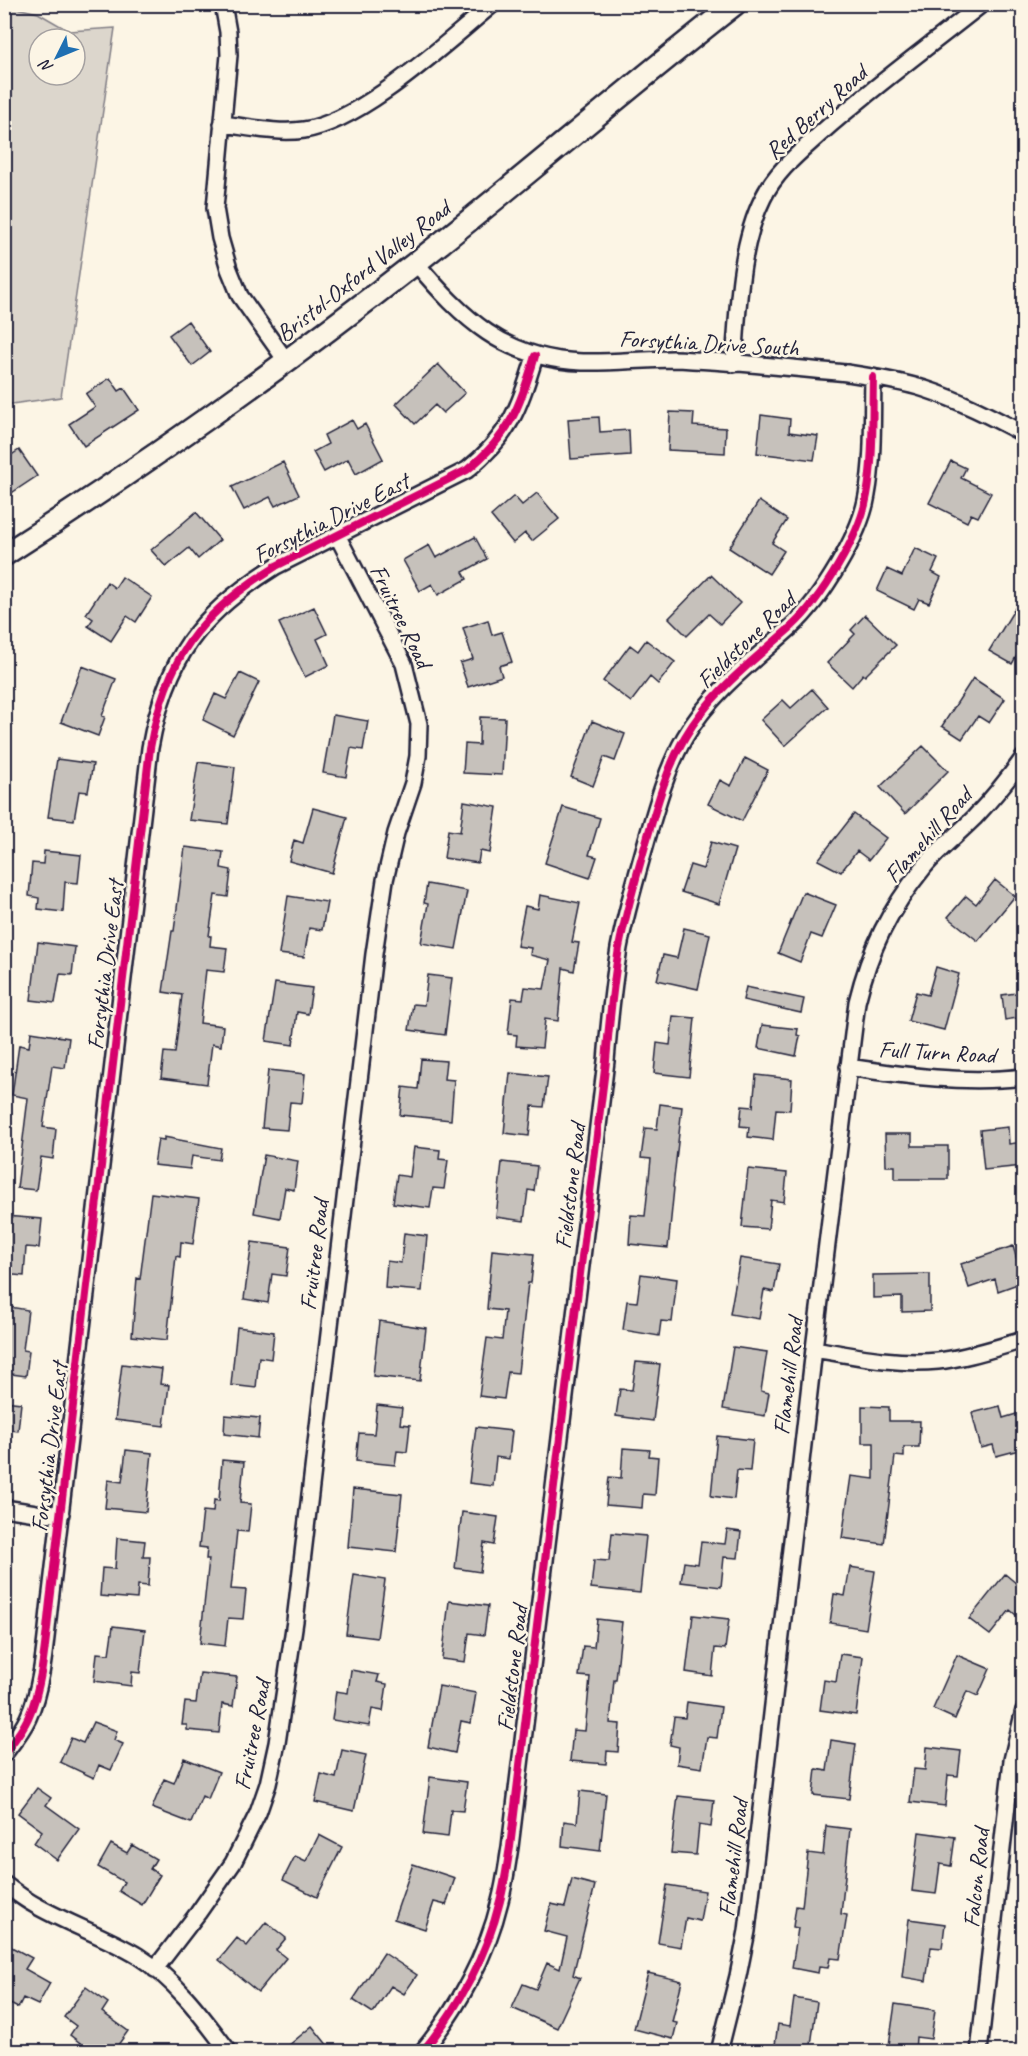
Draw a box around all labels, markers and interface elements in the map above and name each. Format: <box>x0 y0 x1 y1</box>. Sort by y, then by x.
north arrow <box>27 27 87 87</box>
text: N <box>34 54 57 77</box>
street label: Red Berry Road <box>759 56 876 166</box>
street label: Bristol-Oxford Valley Road <box>270 192 459 348</box>
street label: Forsythia Drive South <box>619 323 801 363</box>
street label: Forsythia Drive East <box>248 465 416 570</box>
street label: Fruitree Road <box>363 560 440 676</box>
street label: Fieldstone Road <box>690 583 804 695</box>
street label: Flamehill Road <box>877 779 981 889</box>
street label: Forsythia Drive East <box>80 876 131 1051</box>
street label: Full Turn Road <box>878 1034 1000 1070</box>
street label: Fieldstone Road <box>547 1118 593 1251</box>
street label: Fruitree Road <box>292 1195 336 1312</box>
street label: Flamehill Road <box>766 1312 811 1436</box>
street label: Forsythia Drive East <box>24 1358 75 1533</box>
street label: Fieldstone Road <box>489 1600 535 1733</box>
street label: Fruitree Road <box>227 1674 278 1792</box>
street label: Flamehill Road <box>711 1794 756 1918</box>
street label: Falcon Road <box>956 1824 996 1929</box>

